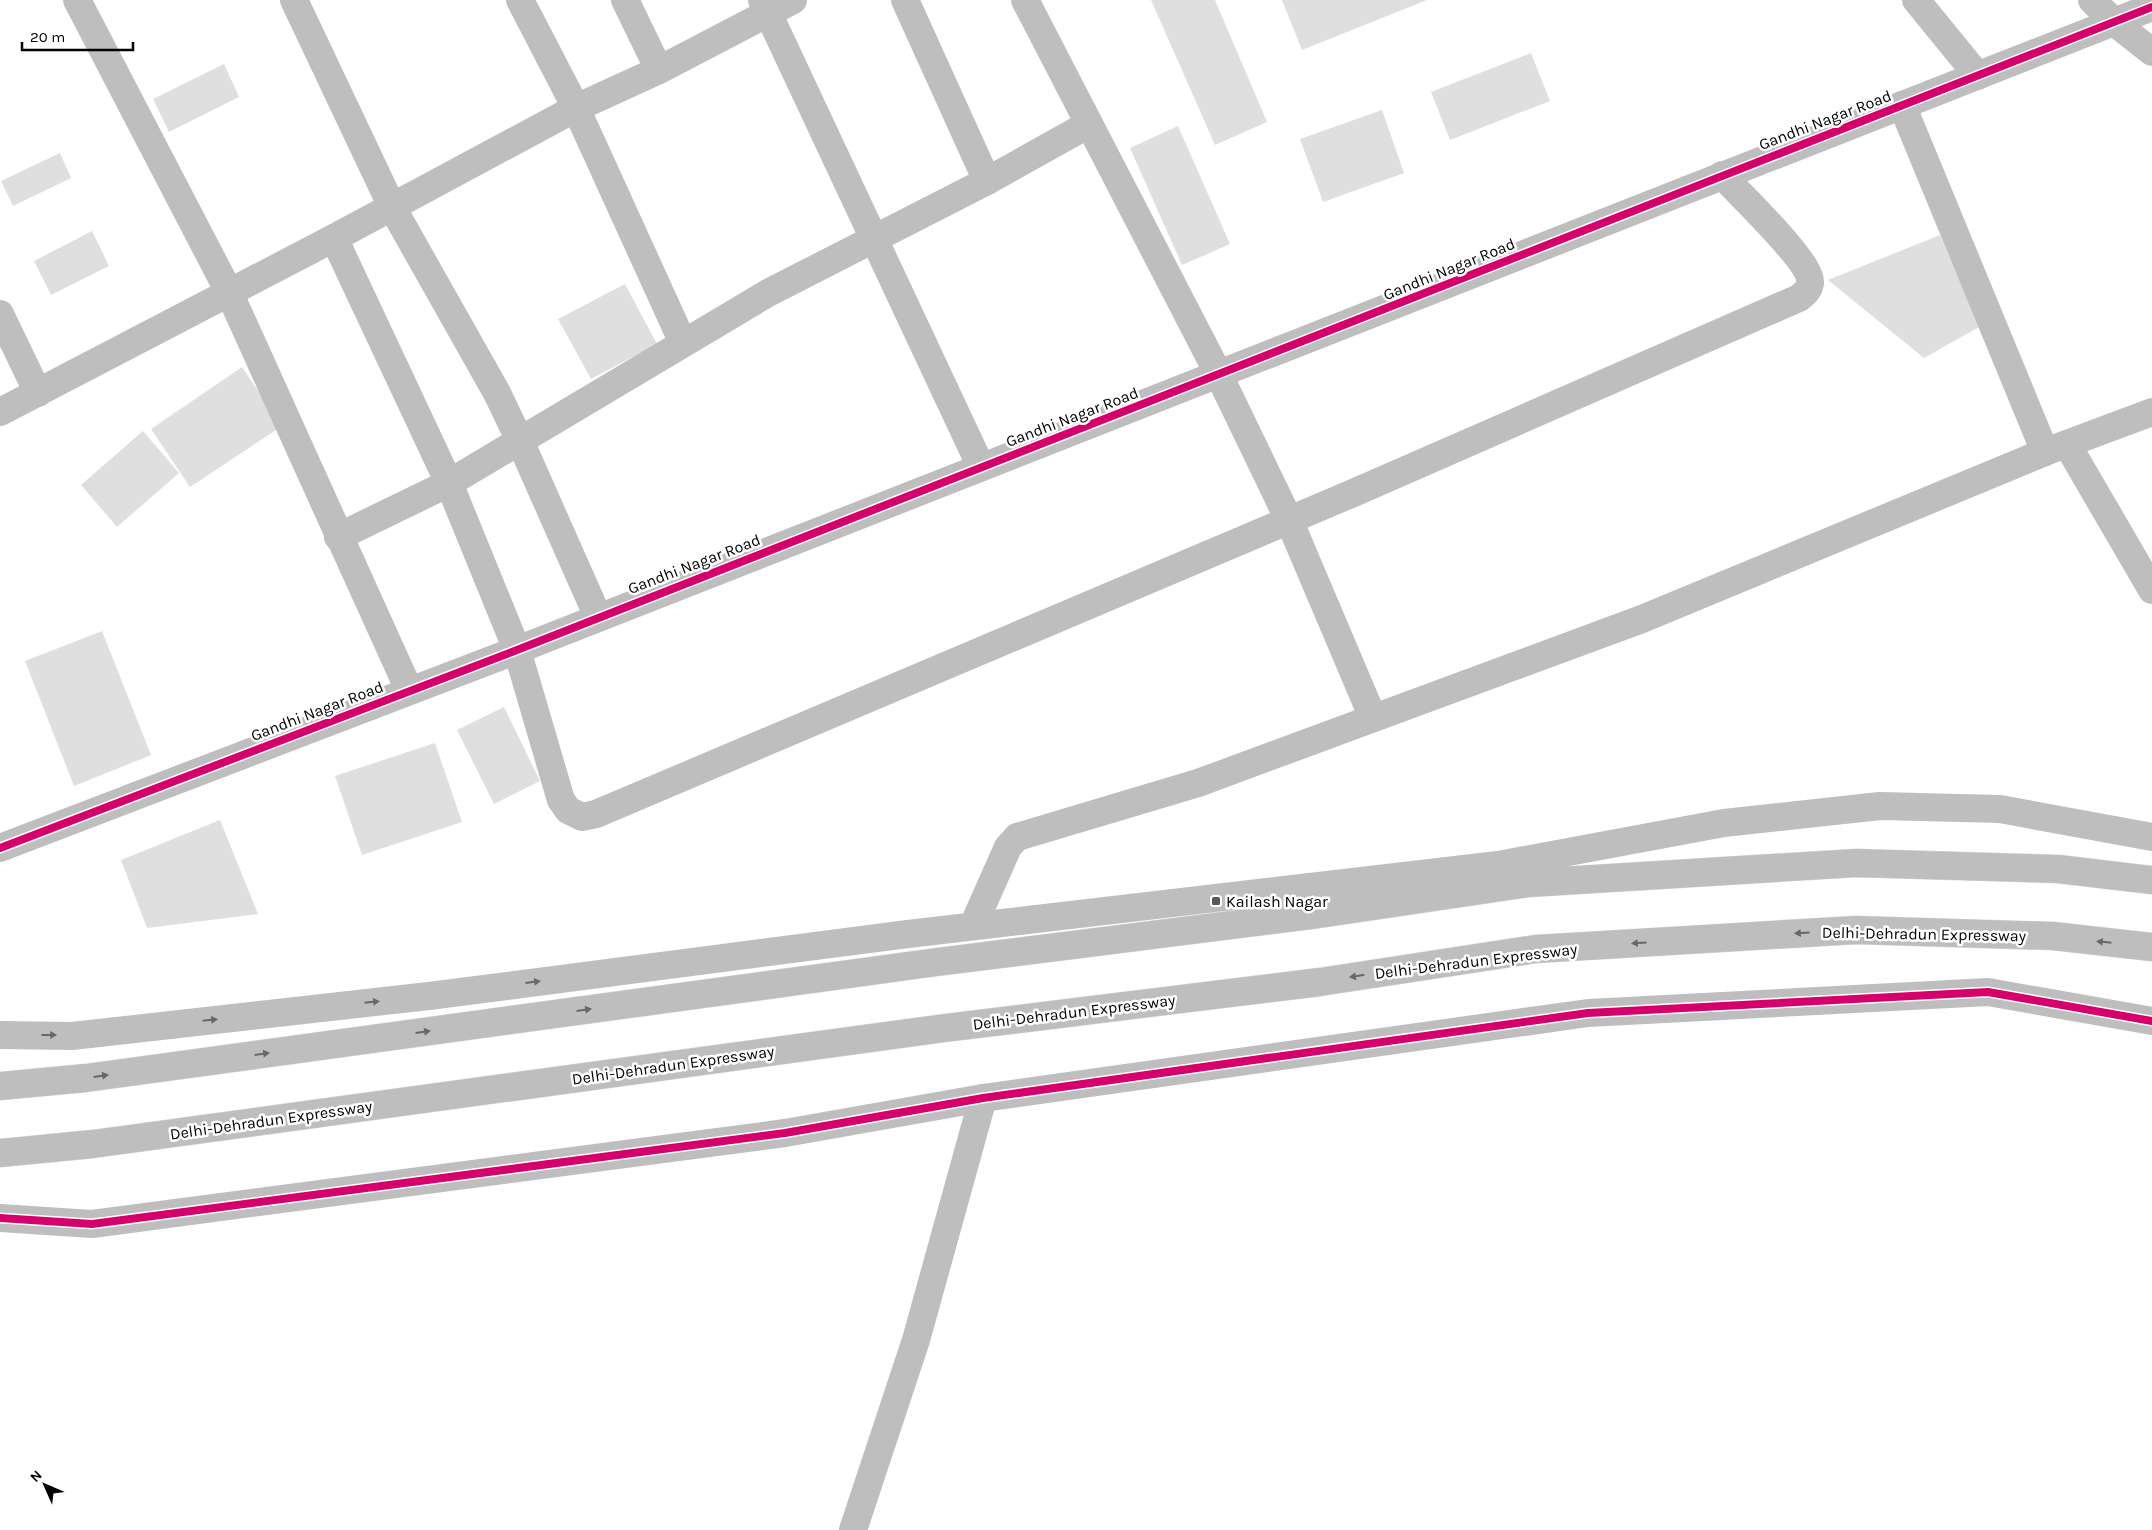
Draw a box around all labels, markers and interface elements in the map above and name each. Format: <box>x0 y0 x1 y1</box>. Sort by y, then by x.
scale bar <box>22 20 134 52</box>
text: 20 m <box>30 28 65 46</box>
street label: Gandhi Nagar Road <box>1756 86 1894 154</box>
street label: Gandhi Nagar Road <box>1380 234 1518 304</box>
street label: Gandhi Nagar Road <box>1003 383 1141 451</box>
street label: Gandhi Nagar Road <box>625 530 763 598</box>
street label: Gandhi Nagar Road <box>248 677 386 745</box>
place label: Kailash Nagar <box>1226 892 1328 911</box>
marker: Kailash Nagar <box>1210 895 1222 907</box>
street label: Delhi-Dehradun Expressway <box>1822 923 2027 945</box>
one-way arrow <box>1793 929 1809 937</box>
one-way arrow <box>2095 937 2111 945</box>
street label: Delhi-Dehradun Expressway <box>1374 939 1579 983</box>
one-way arrow <box>1631 939 1647 947</box>
one-way arrow <box>1348 973 1364 981</box>
one-way arrow <box>525 978 541 986</box>
street label: Delhi-Dehradun Expressway <box>972 990 1177 1034</box>
one-way arrow <box>364 998 380 1006</box>
one-way arrow <box>576 1006 592 1014</box>
one-way arrow <box>203 1016 219 1024</box>
one-way arrow <box>415 1028 431 1036</box>
one-way arrow <box>41 1031 57 1039</box>
street label: Delhi-Dehradun Expressway <box>571 1041 776 1089</box>
one-way arrow <box>254 1050 270 1058</box>
one-way arrow <box>93 1072 109 1080</box>
street label: Delhi-Dehradun Expressway <box>169 1096 374 1144</box>
north arrow <box>20 1460 70 1510</box>
text: N <box>27 1467 46 1486</box>

